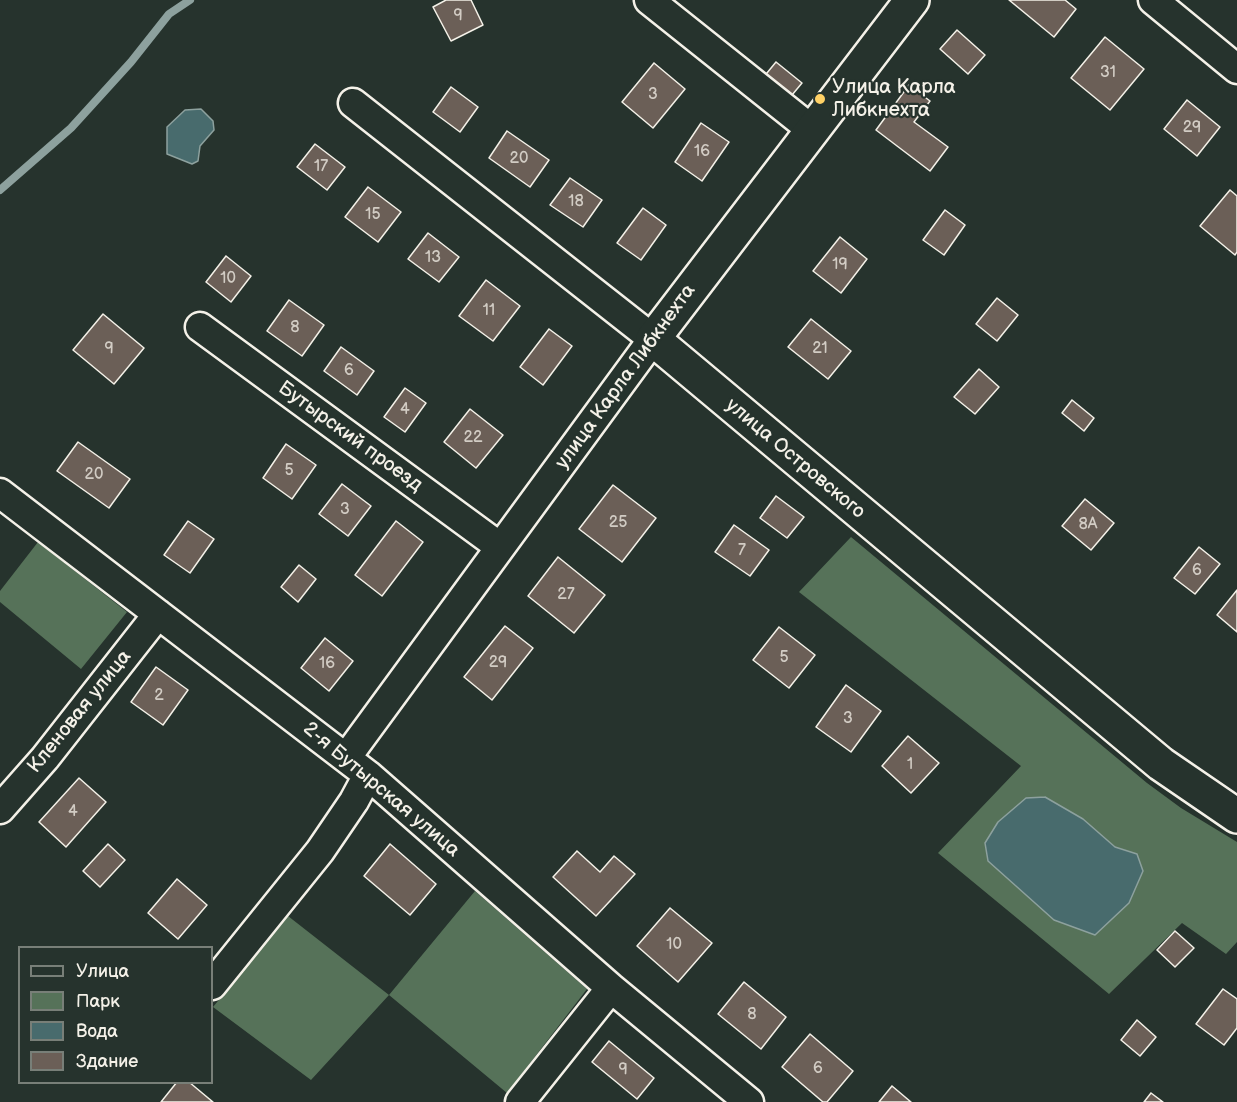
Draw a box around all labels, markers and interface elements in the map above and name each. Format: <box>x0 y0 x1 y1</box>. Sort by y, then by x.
house number: 9 <box>453 6 463 26</box>
house number: 31 <box>1100 63 1116 83</box>
place label: Улица Карла Либкнехта <box>832 76 956 123</box>
house number: 3 <box>648 85 658 105</box>
marker: Улица Карла Либкнехта <box>813 92 827 106</box>
house number: 29 <box>1183 118 1201 138</box>
house number: 16 <box>694 142 710 162</box>
house number: 20 <box>510 149 528 169</box>
house number: 17 <box>314 157 328 177</box>
house number: 18 <box>568 192 584 212</box>
house number: 15 <box>365 205 381 225</box>
house number: 13 <box>425 248 441 268</box>
house number: 19 <box>832 255 848 275</box>
house number: 10 <box>220 269 236 289</box>
street label: улица Карла Либкнехта <box>551 280 701 474</box>
house number: 11 <box>483 301 495 321</box>
house number: 8 <box>290 318 300 338</box>
house number: 9 <box>104 339 114 359</box>
house number: 21 <box>812 339 828 359</box>
house number: 6 <box>344 361 354 381</box>
street label: Бутырский проезд <box>273 377 427 497</box>
street label: улица Островского <box>720 394 870 524</box>
house number: 4 <box>400 400 410 420</box>
house number: 22 <box>464 428 482 448</box>
house number: 5 <box>284 461 294 481</box>
house number: 20 <box>85 465 103 485</box>
house number: 3 <box>340 500 350 520</box>
house number: 25 <box>609 513 627 533</box>
house number: 8А <box>1078 515 1098 535</box>
house number: 7 <box>738 541 746 561</box>
house number: 6 <box>1192 561 1202 581</box>
house number: 27 <box>557 585 575 605</box>
street label: Кленовая улица <box>23 646 137 778</box>
house number: 5 <box>779 648 789 668</box>
house number: 29 <box>489 653 507 673</box>
house number: 16 <box>319 654 335 674</box>
house number: 2 <box>154 686 164 706</box>
house number: 3 <box>843 709 853 729</box>
street label: 2-я Бутырская улица <box>298 717 464 863</box>
house number: 1 <box>907 755 913 775</box>
house number: 4 <box>68 802 78 822</box>
house number: 10 <box>666 935 682 955</box>
legend <box>18 946 213 1084</box>
text: Улица <box>76 961 129 982</box>
text: Парк <box>76 991 120 1012</box>
house number: 8 <box>747 1005 757 1025</box>
text: Вода <box>76 1021 118 1042</box>
text: Здание <box>76 1051 138 1072</box>
house number: 6 <box>813 1059 823 1079</box>
house number: 9 <box>618 1060 628 1080</box>

